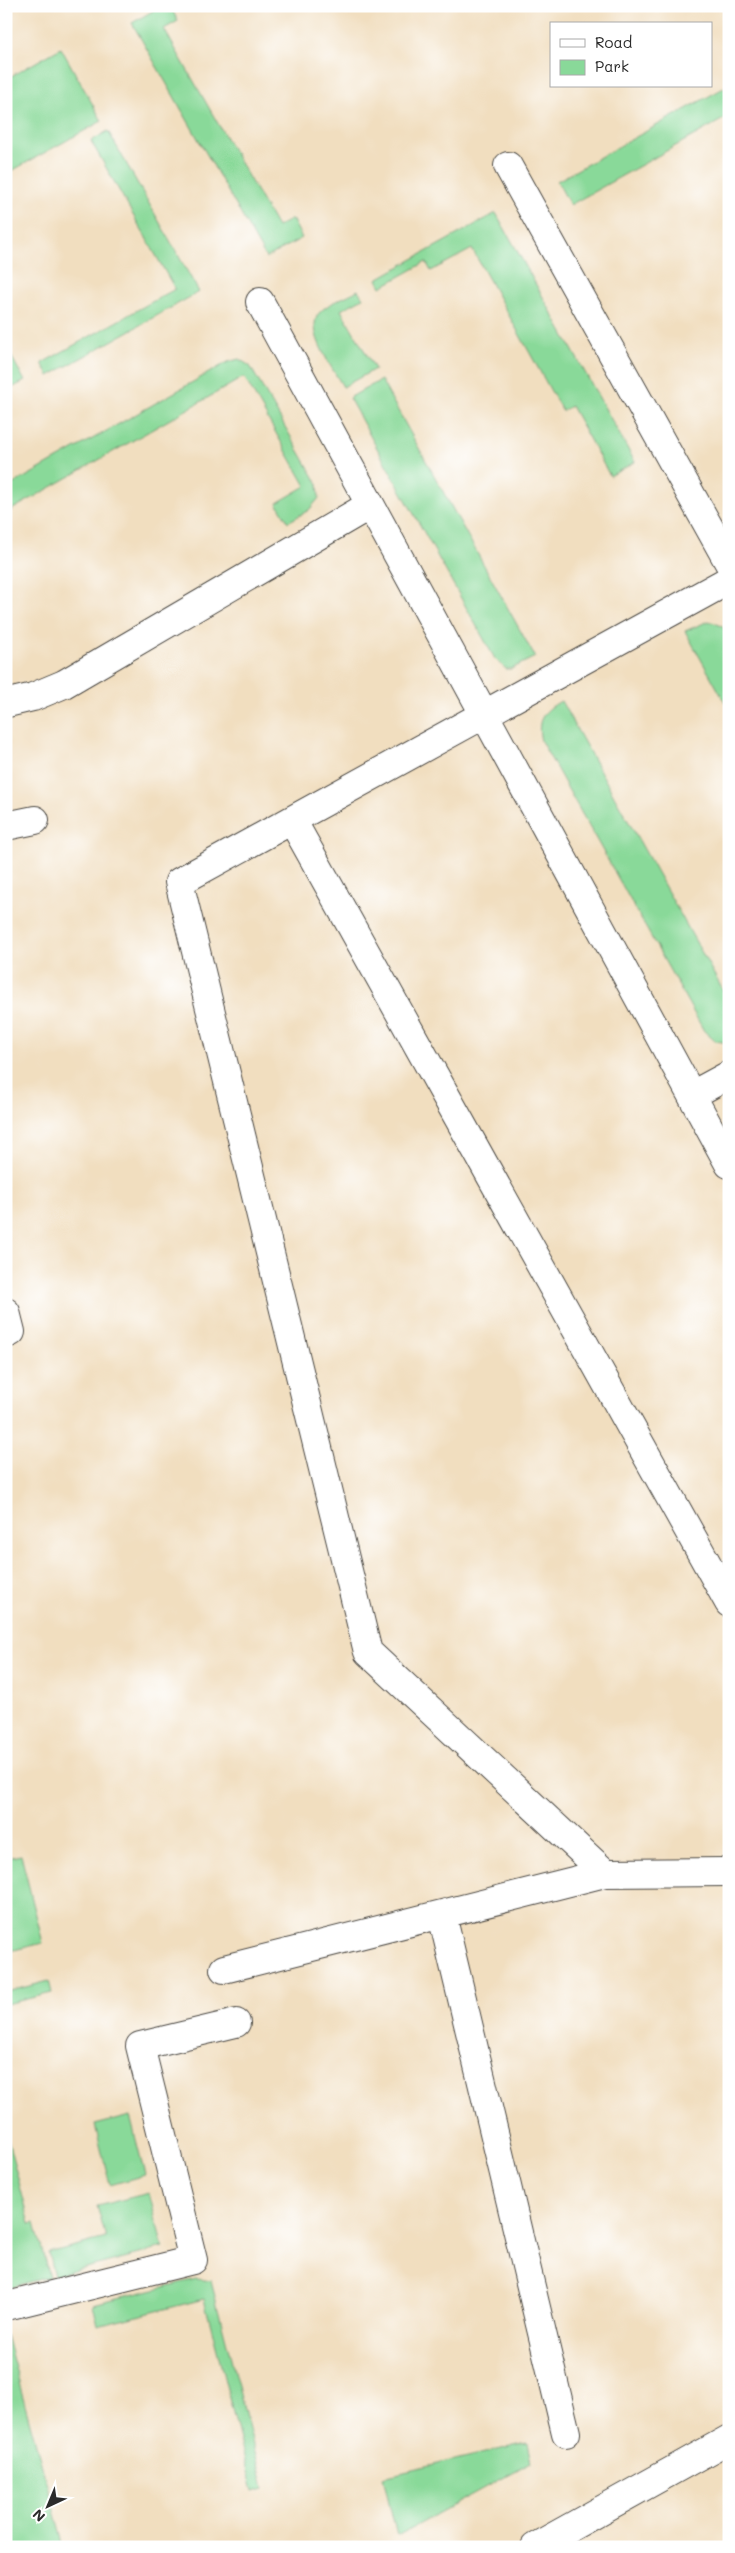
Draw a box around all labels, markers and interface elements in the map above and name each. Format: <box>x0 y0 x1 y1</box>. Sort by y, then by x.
legend <box>550 22 712 88</box>
text: Road <box>595 32 632 52</box>
text: Park <box>595 56 629 76</box>
north arrow <box>22 2480 72 2530</box>
text: N <box>28 2505 49 2526</box>

